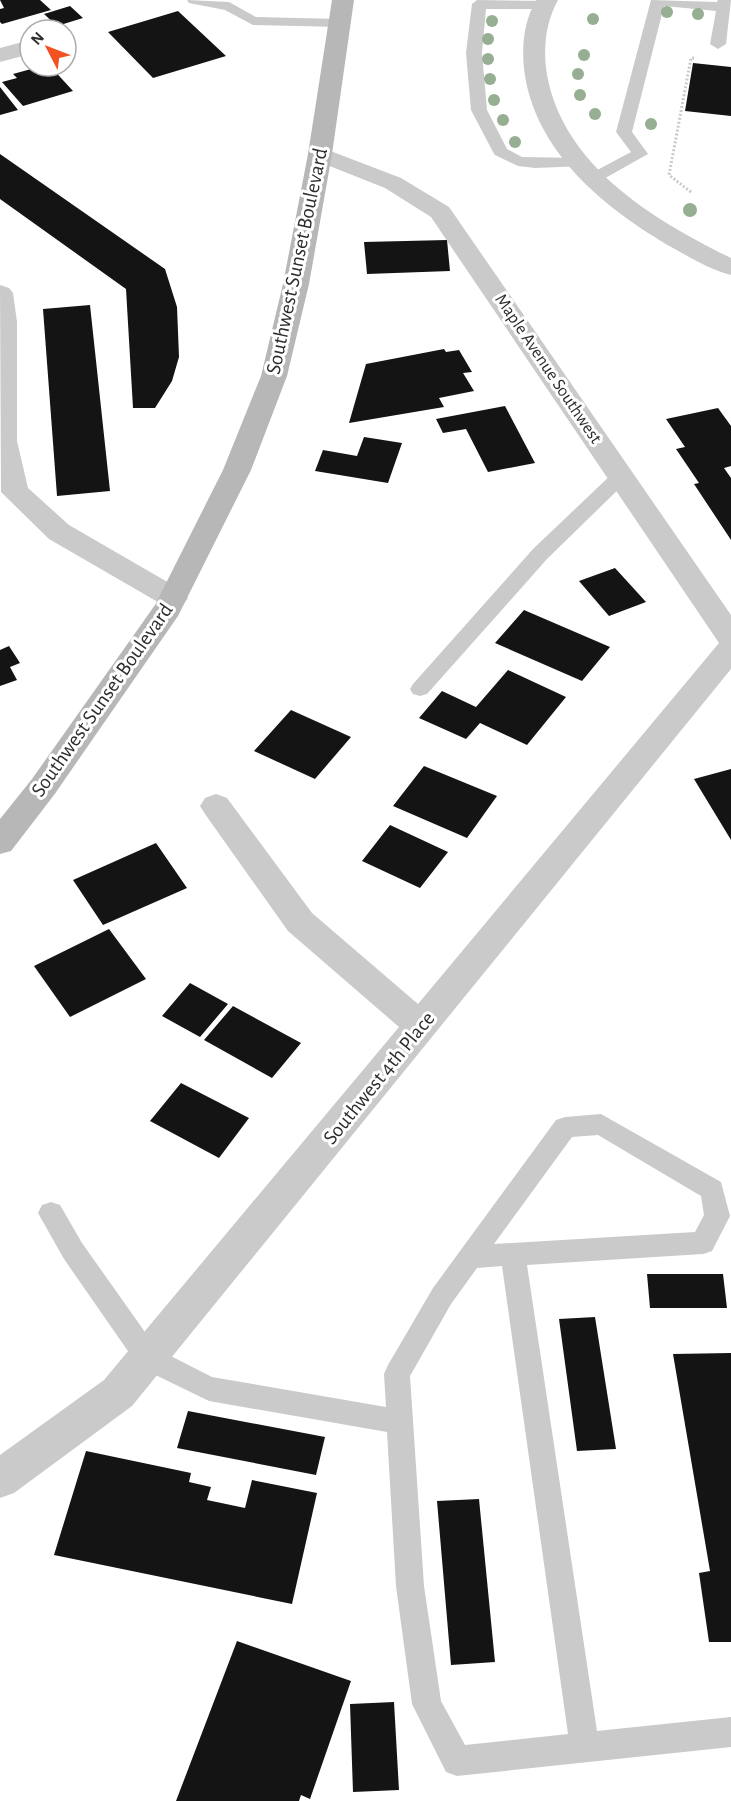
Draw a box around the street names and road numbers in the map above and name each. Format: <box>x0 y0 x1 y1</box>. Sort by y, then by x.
street label: Southwest Sunset Boulevard <box>263 146 331 376</box>
street label: Maple Avenue Southwest <box>491 291 605 447</box>
street label: Southwest Sunset Boulevard <box>27 599 177 801</box>
street label: Southwest 4th Place <box>319 1008 439 1148</box>

